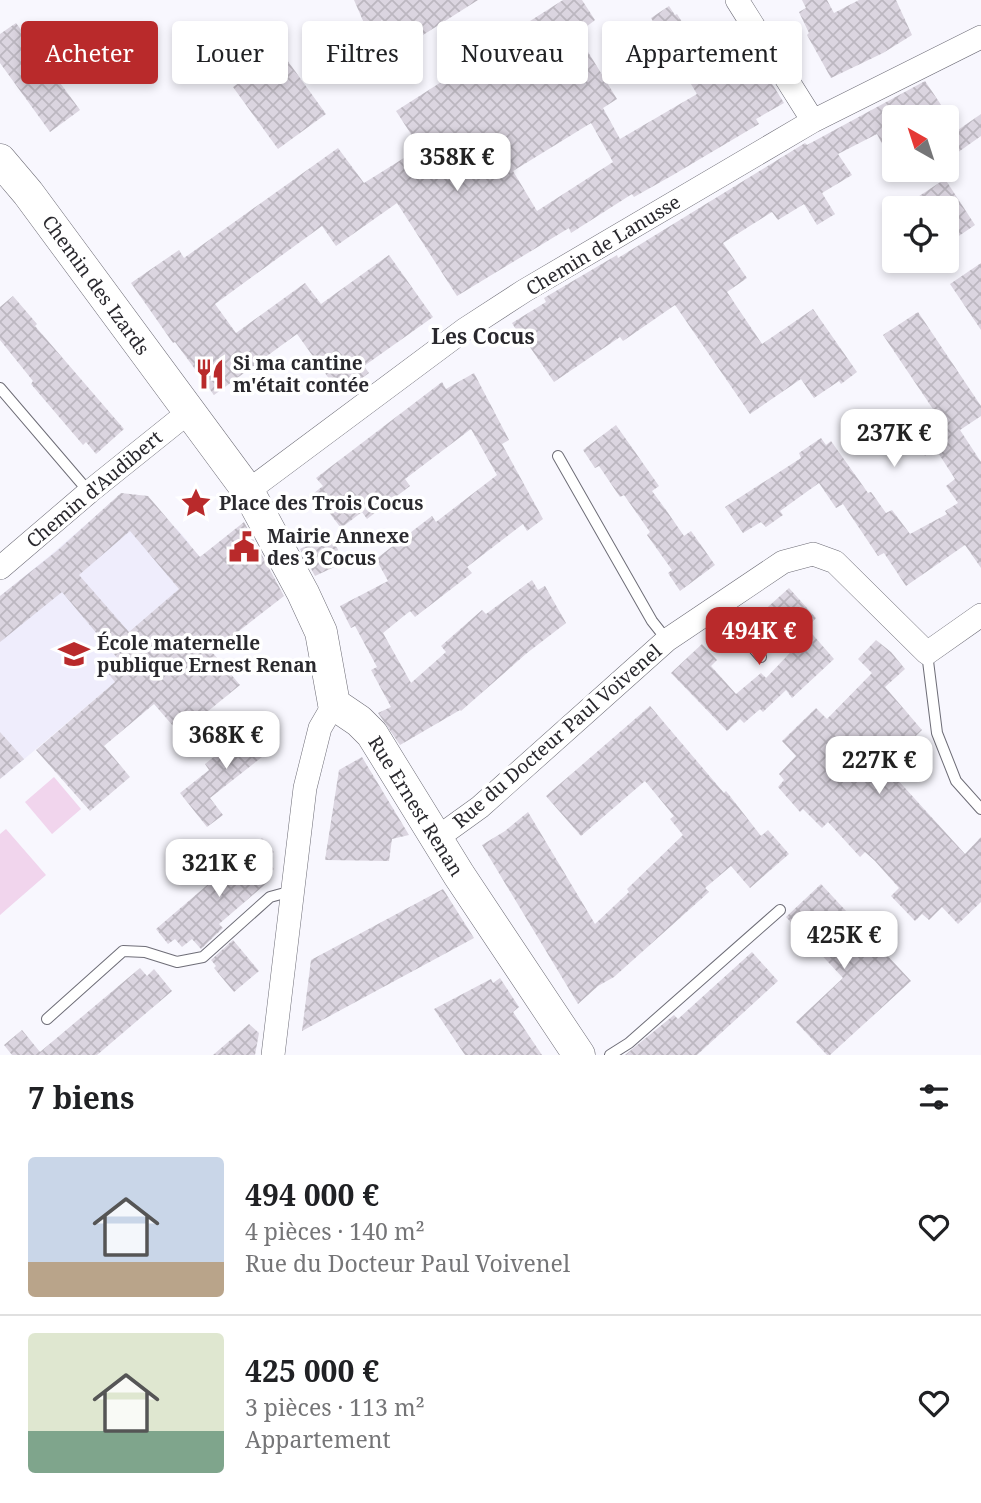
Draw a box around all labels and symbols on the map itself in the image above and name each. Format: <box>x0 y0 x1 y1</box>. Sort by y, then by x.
north arrow <box>882 105 959 182</box>
pin: 358K € <box>400 134 514 193</box>
street label: Chemin de Lanusse <box>521 189 685 301</box>
street label: Chemin des Izards <box>36 210 156 360</box>
district label: Les Cocus <box>431 322 535 350</box>
place label: Si ma cantine m'était contée <box>233 350 369 398</box>
restaurant icon: Si ma cantine m'était contée <box>193 357 227 391</box>
pin: 237K € <box>837 410 951 469</box>
street label: Chemin d'Audibert <box>21 424 168 554</box>
place icon: Place des Trois Cocus <box>179 486 213 520</box>
place label: Place des Trois Cocus <box>219 490 423 516</box>
place label: Mairie Annexe des 3 Cocus <box>267 523 409 571</box>
public building icon: Mairie Annexe des 3 Cocus <box>227 530 261 564</box>
pin: 494K € <box>702 608 816 667</box>
place label: École maternelle publique Ernest Renan <box>97 630 318 678</box>
school or university icon: École maternelle publique Ernest Renan <box>57 637 91 671</box>
street label: Rue du Docteur Paul Voivenel <box>447 638 667 834</box>
pin: 368K € <box>169 712 283 771</box>
street label: Rue Ernest Renan <box>362 731 470 881</box>
pin: 227K € <box>822 736 936 796</box>
pin: 321K € <box>162 839 276 899</box>
pin: 425K € <box>787 912 901 971</box>

